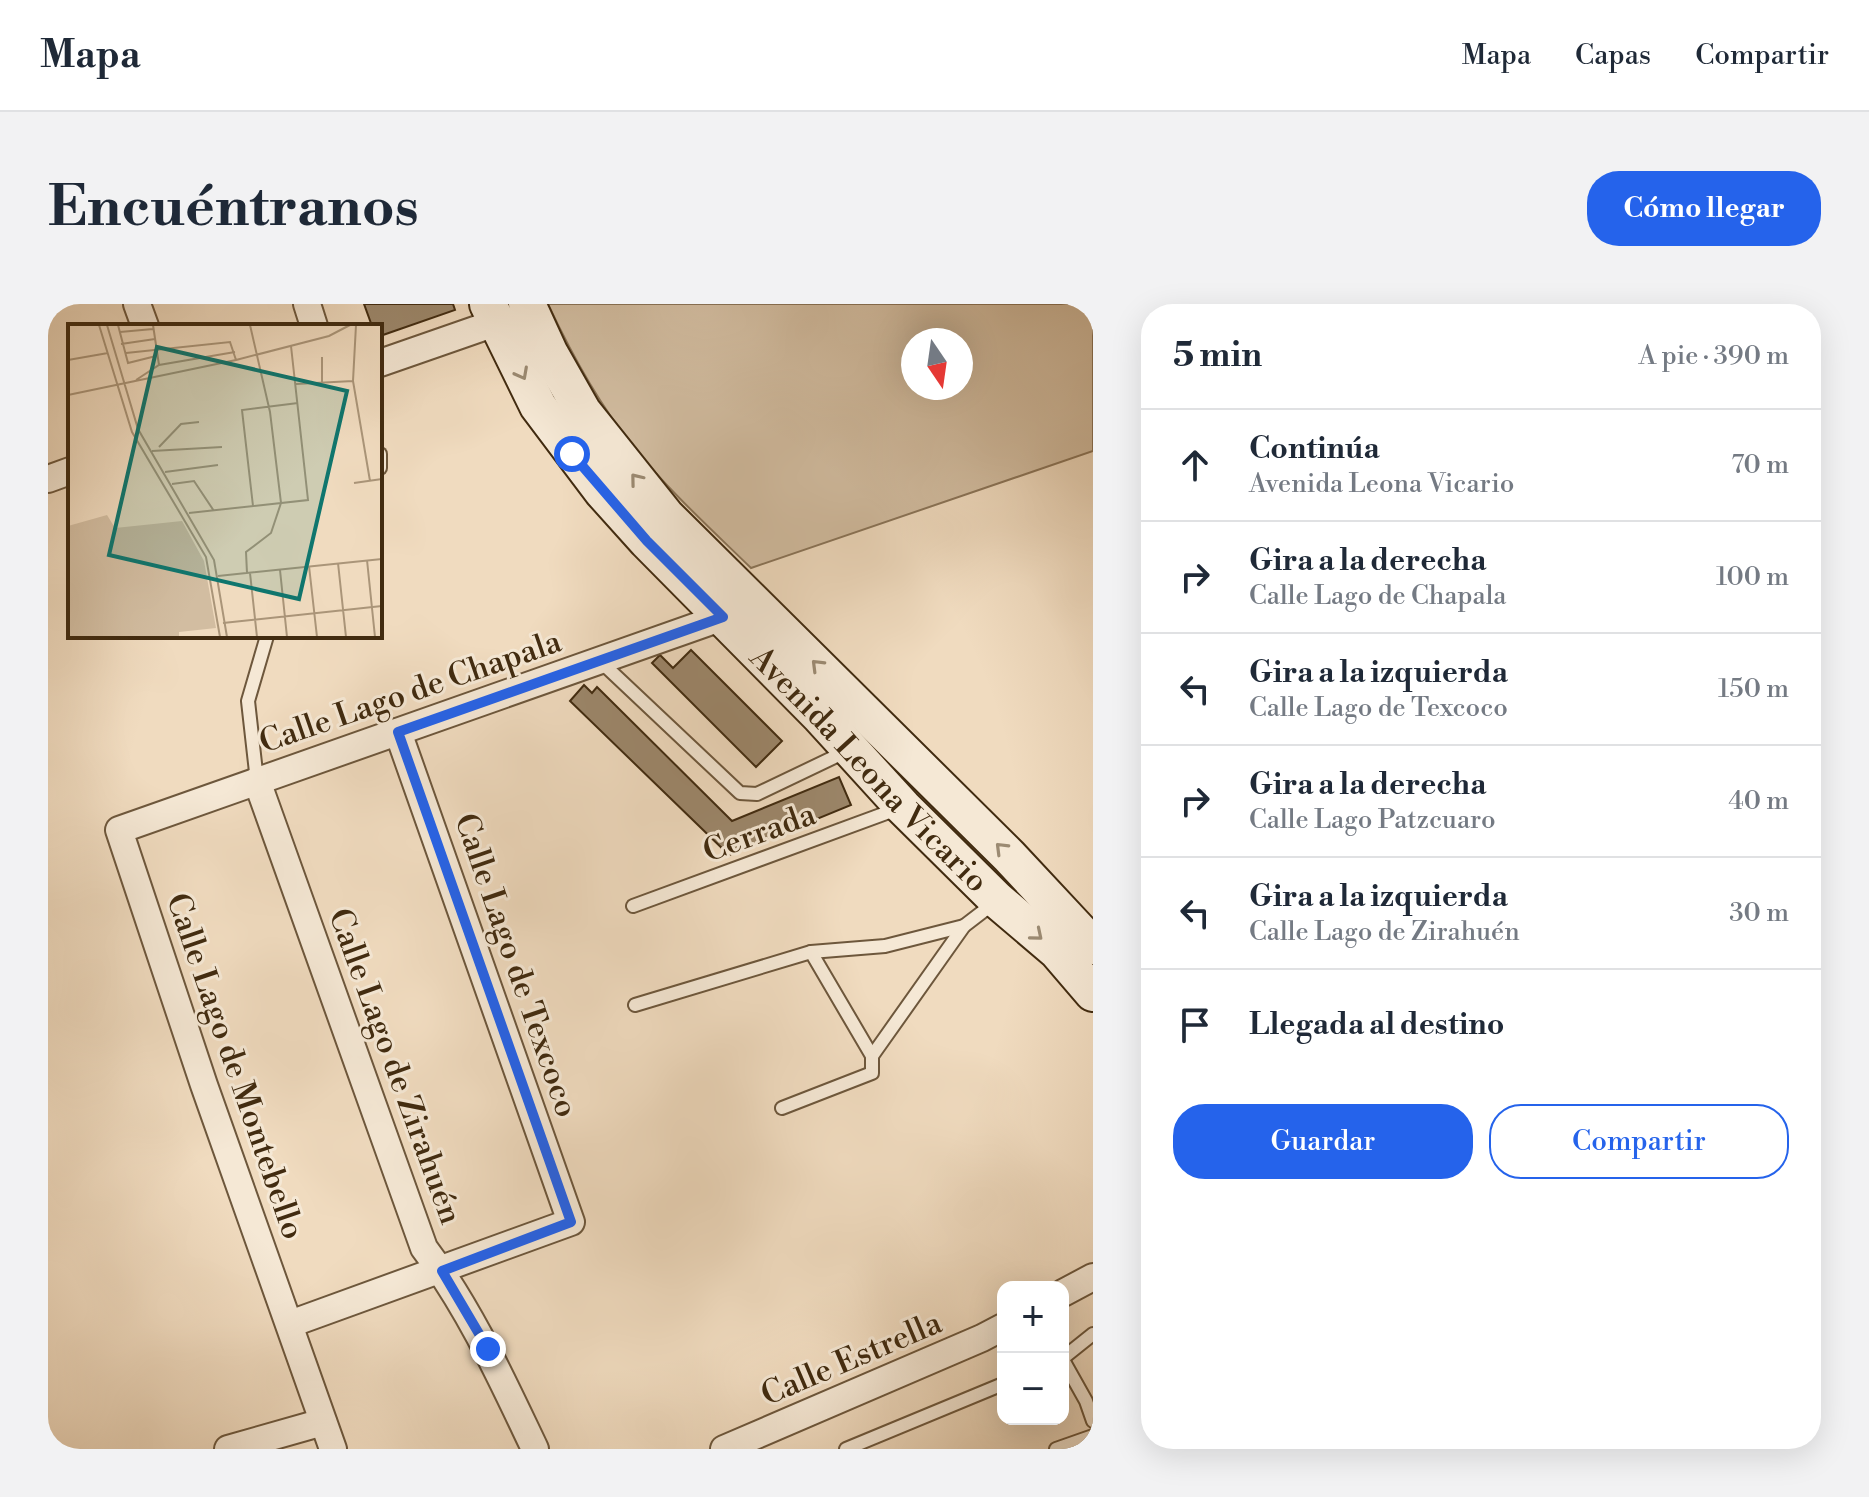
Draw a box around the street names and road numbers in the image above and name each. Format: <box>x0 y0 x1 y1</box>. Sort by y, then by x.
street label: Calle Lago de Chapala <box>254 621 567 762</box>
street label: Avenida Leona Vicario <box>741 637 997 901</box>
street label: Cerrada <box>698 794 822 872</box>
street label: Calle Lago de Texcoco <box>445 808 587 1123</box>
street label: Calle Lago de Montebello <box>157 888 313 1245</box>
street label: Calle Lago de Zirahuén <box>319 903 471 1230</box>
street label: Calle Estrella <box>755 1303 949 1415</box>

